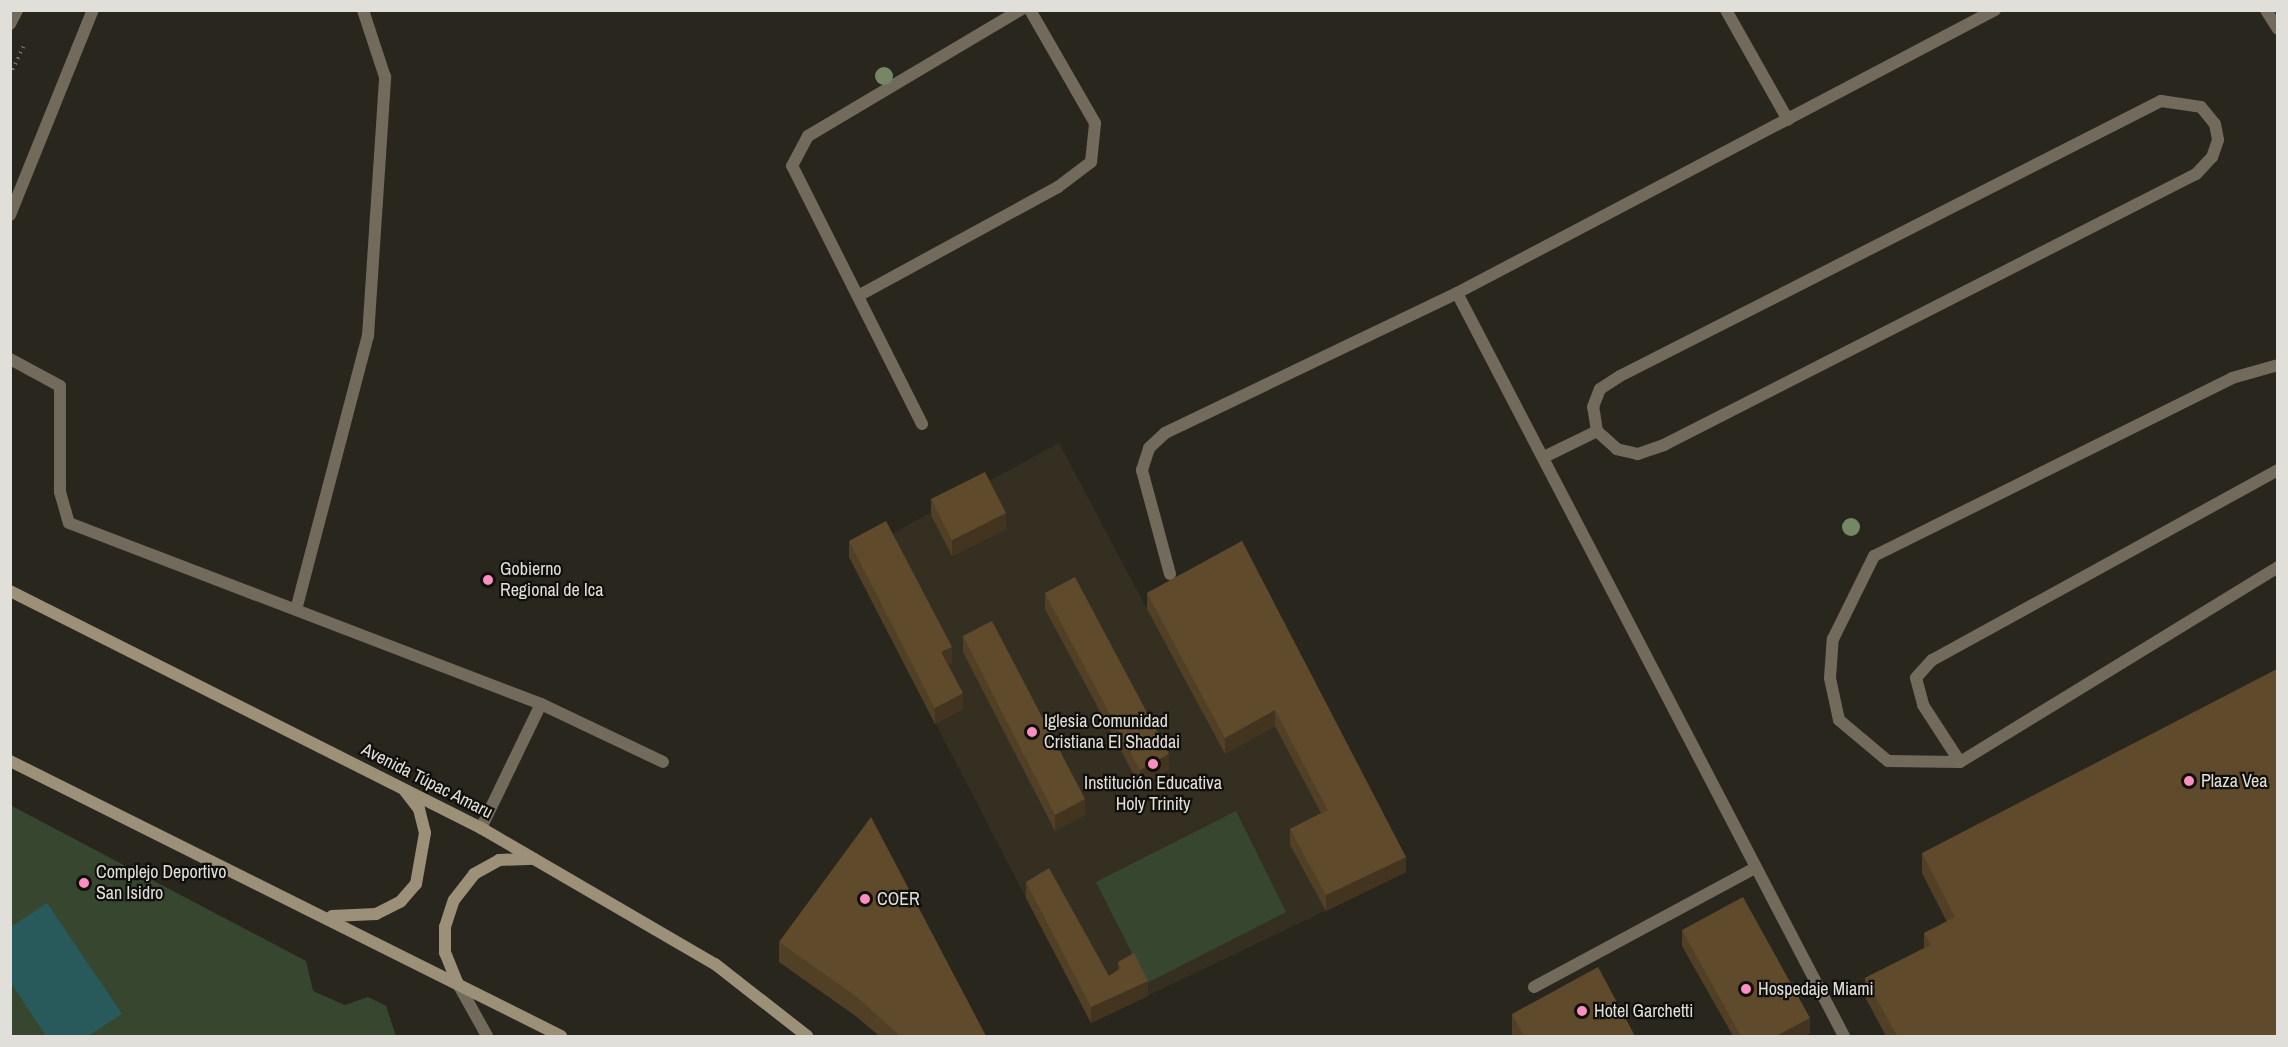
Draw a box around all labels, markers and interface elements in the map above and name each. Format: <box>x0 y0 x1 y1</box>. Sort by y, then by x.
place label: Gobierno Regional de Ica <box>500 559 603 602</box>
marker: Gobierno Regional de Ica <box>481 573 495 587</box>
place label: Iglesia Comunidad Cristiana El Shaddai <box>1044 711 1180 754</box>
marker: Iglesia Comunidad Cristiana El Shaddai <box>1025 725 1039 739</box>
street label: Avenida Túpac Amaru <box>357 738 497 824</box>
marker: Institución Educativa Holy Trinity <box>1146 757 1160 771</box>
place label: Plaza Vea <box>2201 770 2267 792</box>
place label: Institución Educativa Holy Trinity <box>1084 773 1222 816</box>
marker: Plaza Vea <box>2182 774 2196 788</box>
place label: Complejo Deportivo San Isidro <box>96 862 226 904</box>
marker: Complejo Deportivo San Isidro <box>77 876 91 890</box>
place label: COER <box>877 888 920 910</box>
marker: COER <box>858 892 872 906</box>
place label: Hospedaje Miami <box>1758 978 1874 1000</box>
marker: Hospedaje Miami <box>1739 982 1753 996</box>
place label: Hotel Garchetti <box>1594 1000 1693 1022</box>
marker: Hotel Garchetti <box>1575 1004 1589 1018</box>

